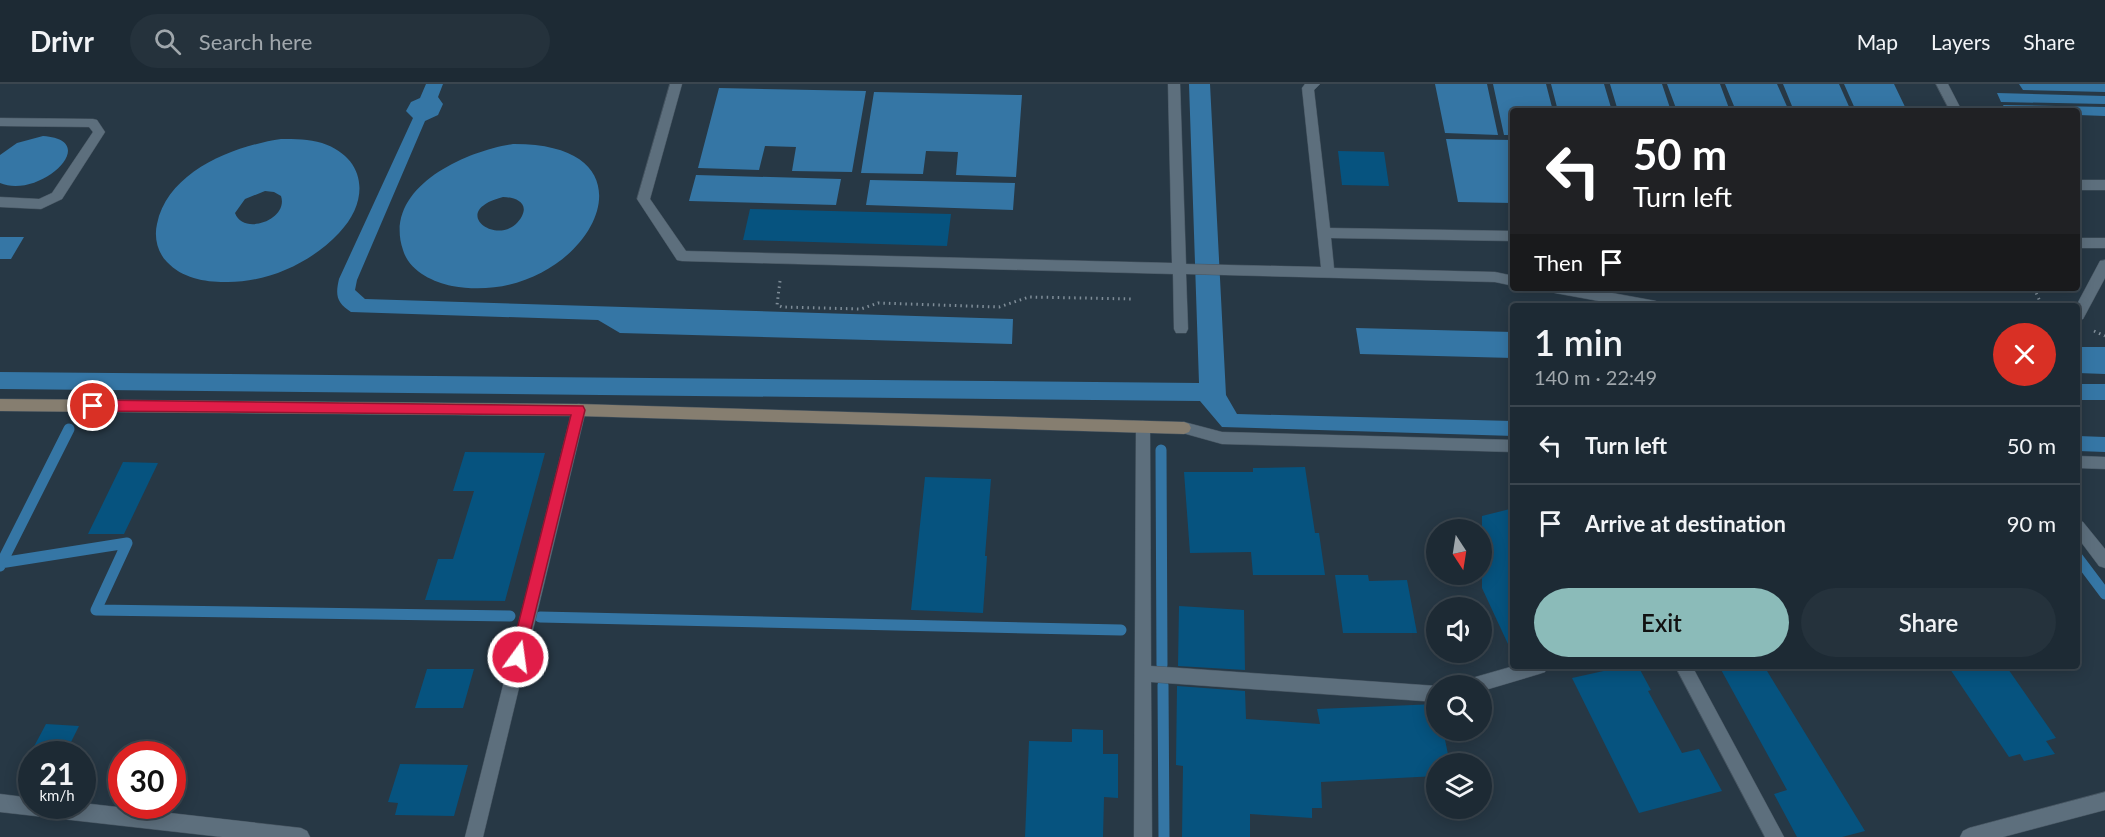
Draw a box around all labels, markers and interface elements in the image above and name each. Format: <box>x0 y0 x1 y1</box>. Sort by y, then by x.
search box <box>130 14 550 68</box>
text: Drivr <box>30 24 94 58</box>
icon: search <box>151 25 184 58</box>
text: Search here <box>199 28 312 55</box>
text: Map <box>1857 29 1898 54</box>
text: Layers <box>1931 29 1990 54</box>
text: Share <box>2023 29 2075 54</box>
text: 50 m <box>1633 129 1727 179</box>
icon: left <box>1534 132 1612 210</box>
text: Turn left <box>1633 180 1732 213</box>
icon: arrive <box>1595 246 1628 279</box>
text: Then <box>1534 249 1583 276</box>
text: 1 min <box>1534 320 1623 364</box>
button: close <box>1993 323 2056 386</box>
text: 140 m · 22:49 <box>1534 365 1657 389</box>
pin <box>67 380 118 431</box>
icon: arrive <box>76 389 109 422</box>
icon: left <box>1534 429 1567 462</box>
text: Turn left <box>1585 432 1667 459</box>
text: 50 m <box>2007 432 2056 459</box>
icon: arrive <box>1534 507 1567 540</box>
text: Arrive at destination <box>1585 510 1786 537</box>
text: 90 m <box>2007 510 2056 537</box>
north arrow <box>1426 519 1492 585</box>
map controls <box>1426 519 1492 819</box>
button: Exit <box>1534 588 1789 657</box>
button: Share <box>1801 588 2056 657</box>
button: sound <box>1426 597 1492 663</box>
position arrow <box>486 625 550 689</box>
button: search <box>1426 675 1492 741</box>
speed limit sign: 30 <box>108 741 186 819</box>
button: layers <box>1426 753 1492 819</box>
text: 21 <box>40 755 74 791</box>
text: km/h <box>39 786 75 804</box>

